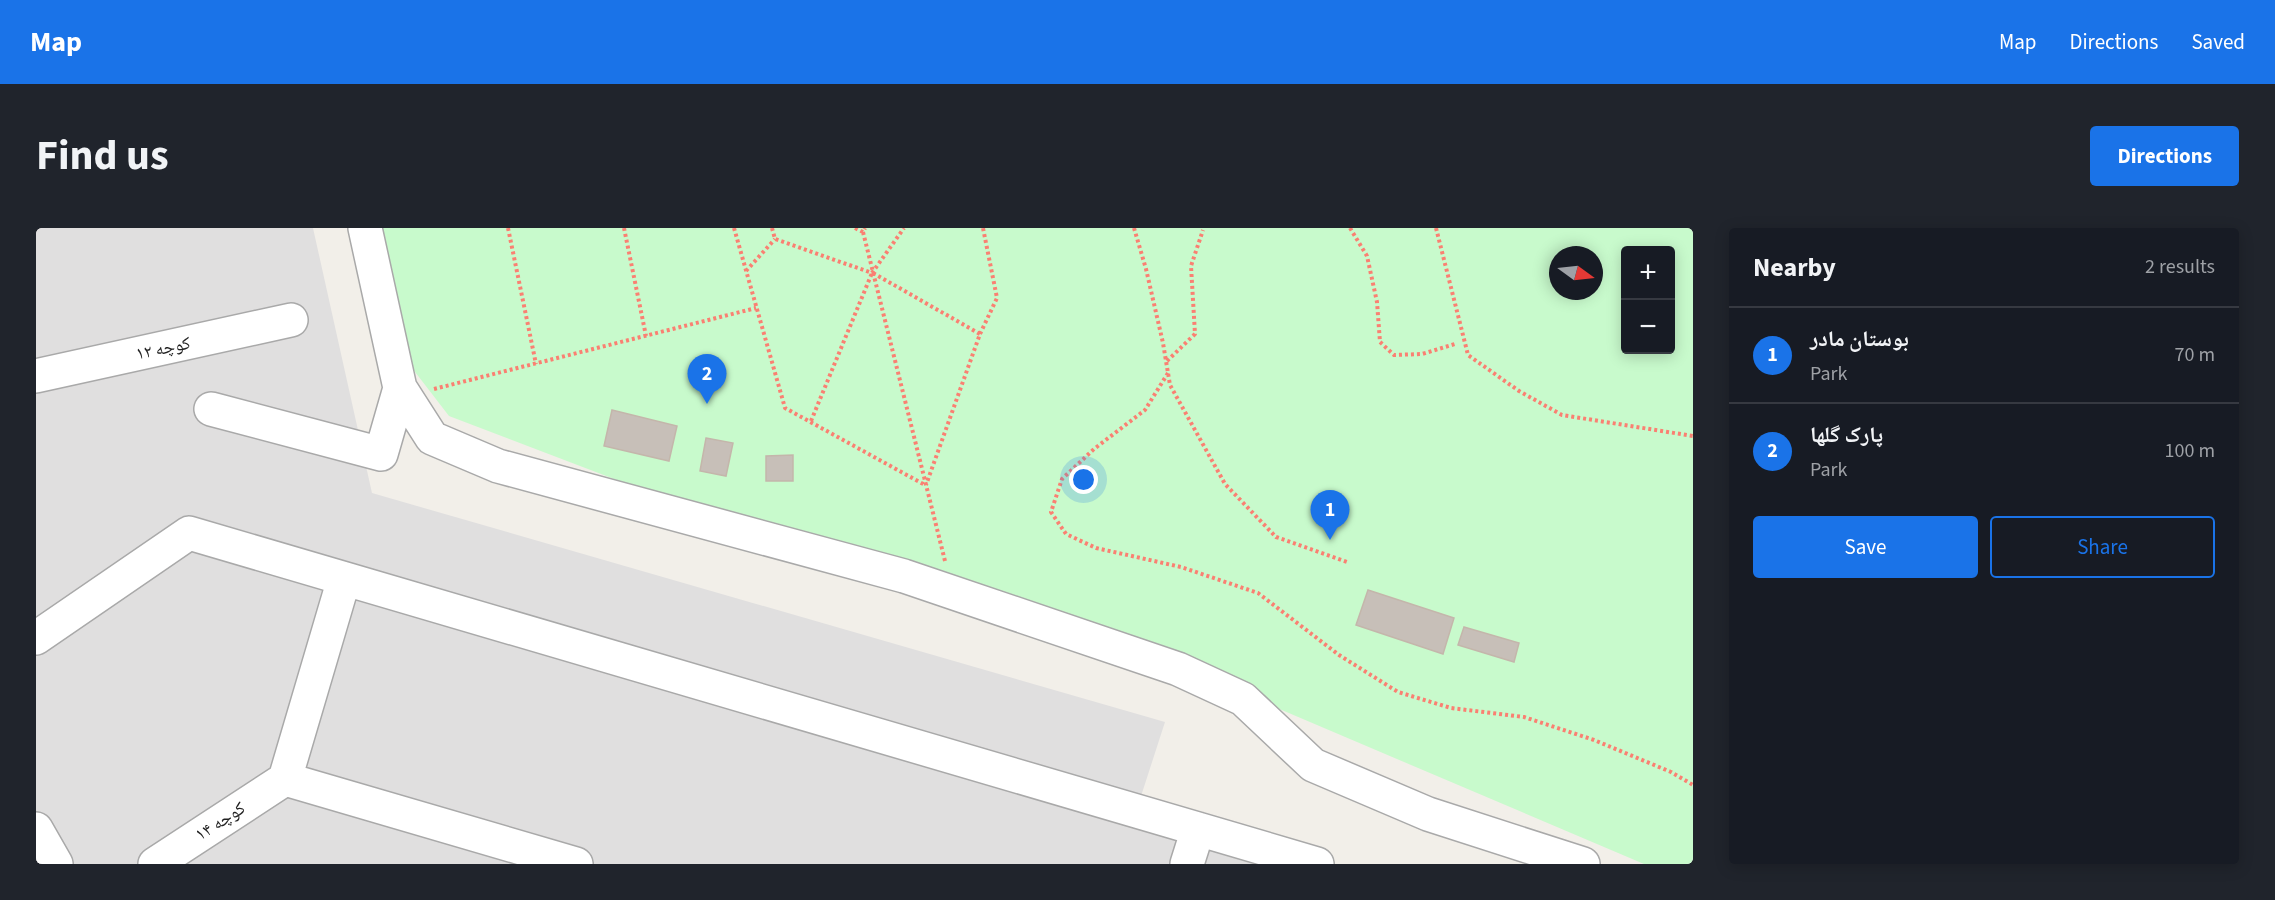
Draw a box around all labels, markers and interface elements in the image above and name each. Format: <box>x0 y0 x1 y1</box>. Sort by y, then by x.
text: Map <box>30 22 82 62</box>
text: Map <box>1999 27 2037 57</box>
text: Directions <box>2070 27 2158 57</box>
text: Saved <box>2191 27 2245 57</box>
text: Find us <box>36 126 169 186</box>
button: Directions <box>2090 126 2239 186</box>
north arrow <box>1549 246 1603 300</box>
map controls <box>1621 246 1675 354</box>
button: + <box>1621 246 1675 300</box>
text: Nearby <box>1753 249 1836 286</box>
text: 2 results <box>2145 253 2215 281</box>
button: − <box>1621 300 1675 354</box>
text: بوستان مادر <box>1810 323 1909 355</box>
street label: کوچه ۱۲ <box>133 330 193 366</box>
text: 1 <box>1767 341 1778 369</box>
text: 70 m <box>2175 341 2215 369</box>
pin: 2 <box>688 354 726 404</box>
text: Park <box>1810 360 1847 388</box>
text: پارک گلها <box>1810 419 1883 451</box>
text: 2 <box>1767 437 1778 465</box>
text: 100 m <box>2165 437 2215 465</box>
text: Park <box>1810 456 1847 484</box>
your location <box>1069 465 1098 494</box>
pin: 1 <box>1310 490 1350 540</box>
button: Save <box>1753 516 1978 578</box>
button: Share <box>1990 516 2215 578</box>
street label: کوچه ۱۴ <box>190 796 251 847</box>

